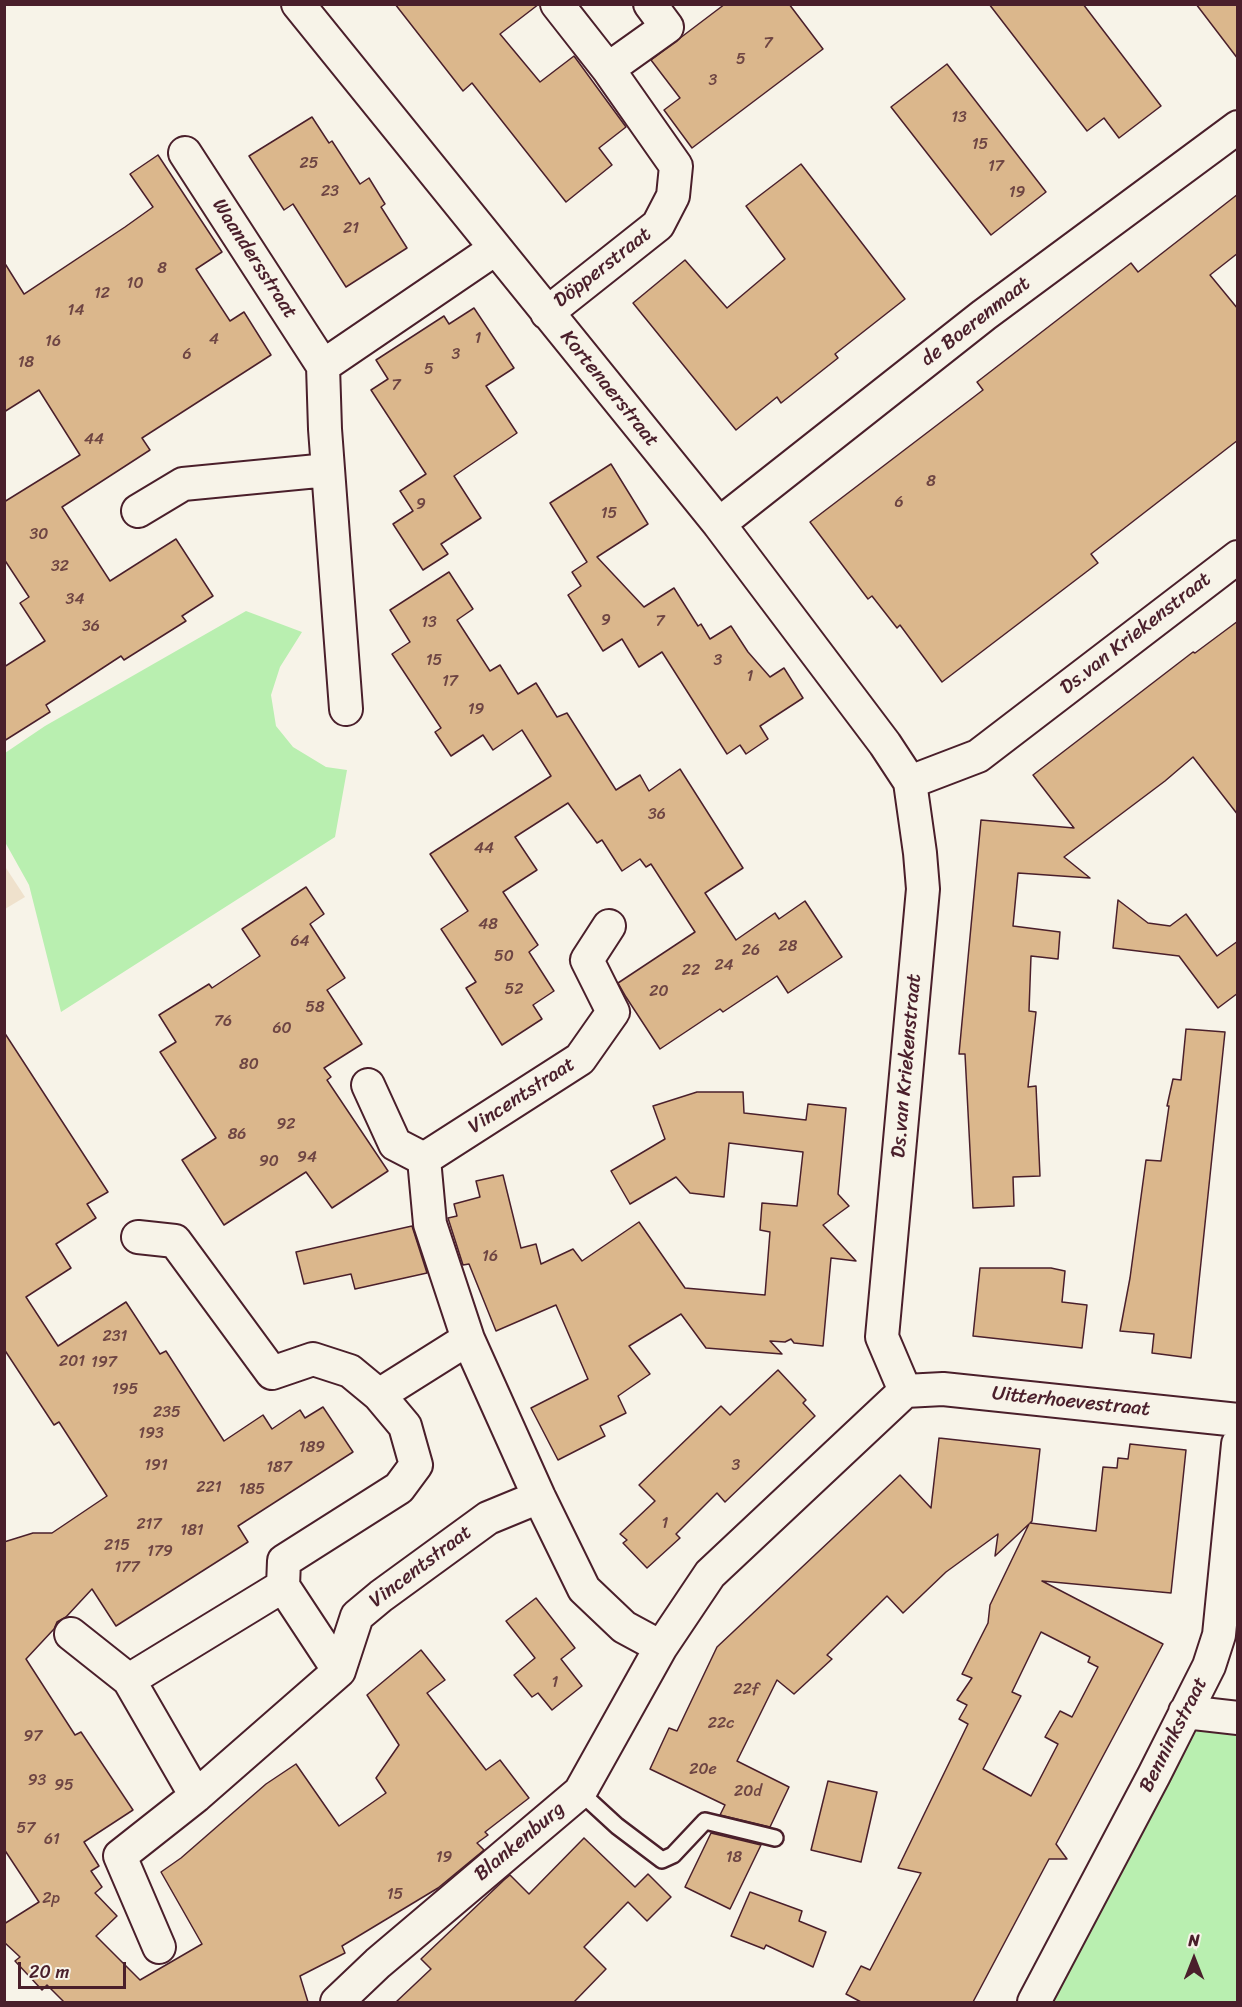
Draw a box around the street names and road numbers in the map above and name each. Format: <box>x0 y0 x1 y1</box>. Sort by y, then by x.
street label: Waandersstraat <box>206 195 302 323</box>
street label: Döpperstraat <box>550 223 656 313</box>
street label: de Boerenmaat <box>917 272 1035 372</box>
street label: Kortenaerstraat <box>555 326 663 452</box>
street label: Ds.van Kriekenstraat <box>1056 568 1216 700</box>
street label: Ds.van Kriekenstraat <box>887 973 927 1159</box>
street label: Vincentstraat <box>464 1053 580 1139</box>
street label: Uitterhoevestraat <box>991 1382 1151 1422</box>
street label: Vincentstraat <box>365 1521 477 1613</box>
street label: Benninkstraat <box>1135 1674 1213 1796</box>
street label: Blankenburg <box>470 1797 570 1887</box>

